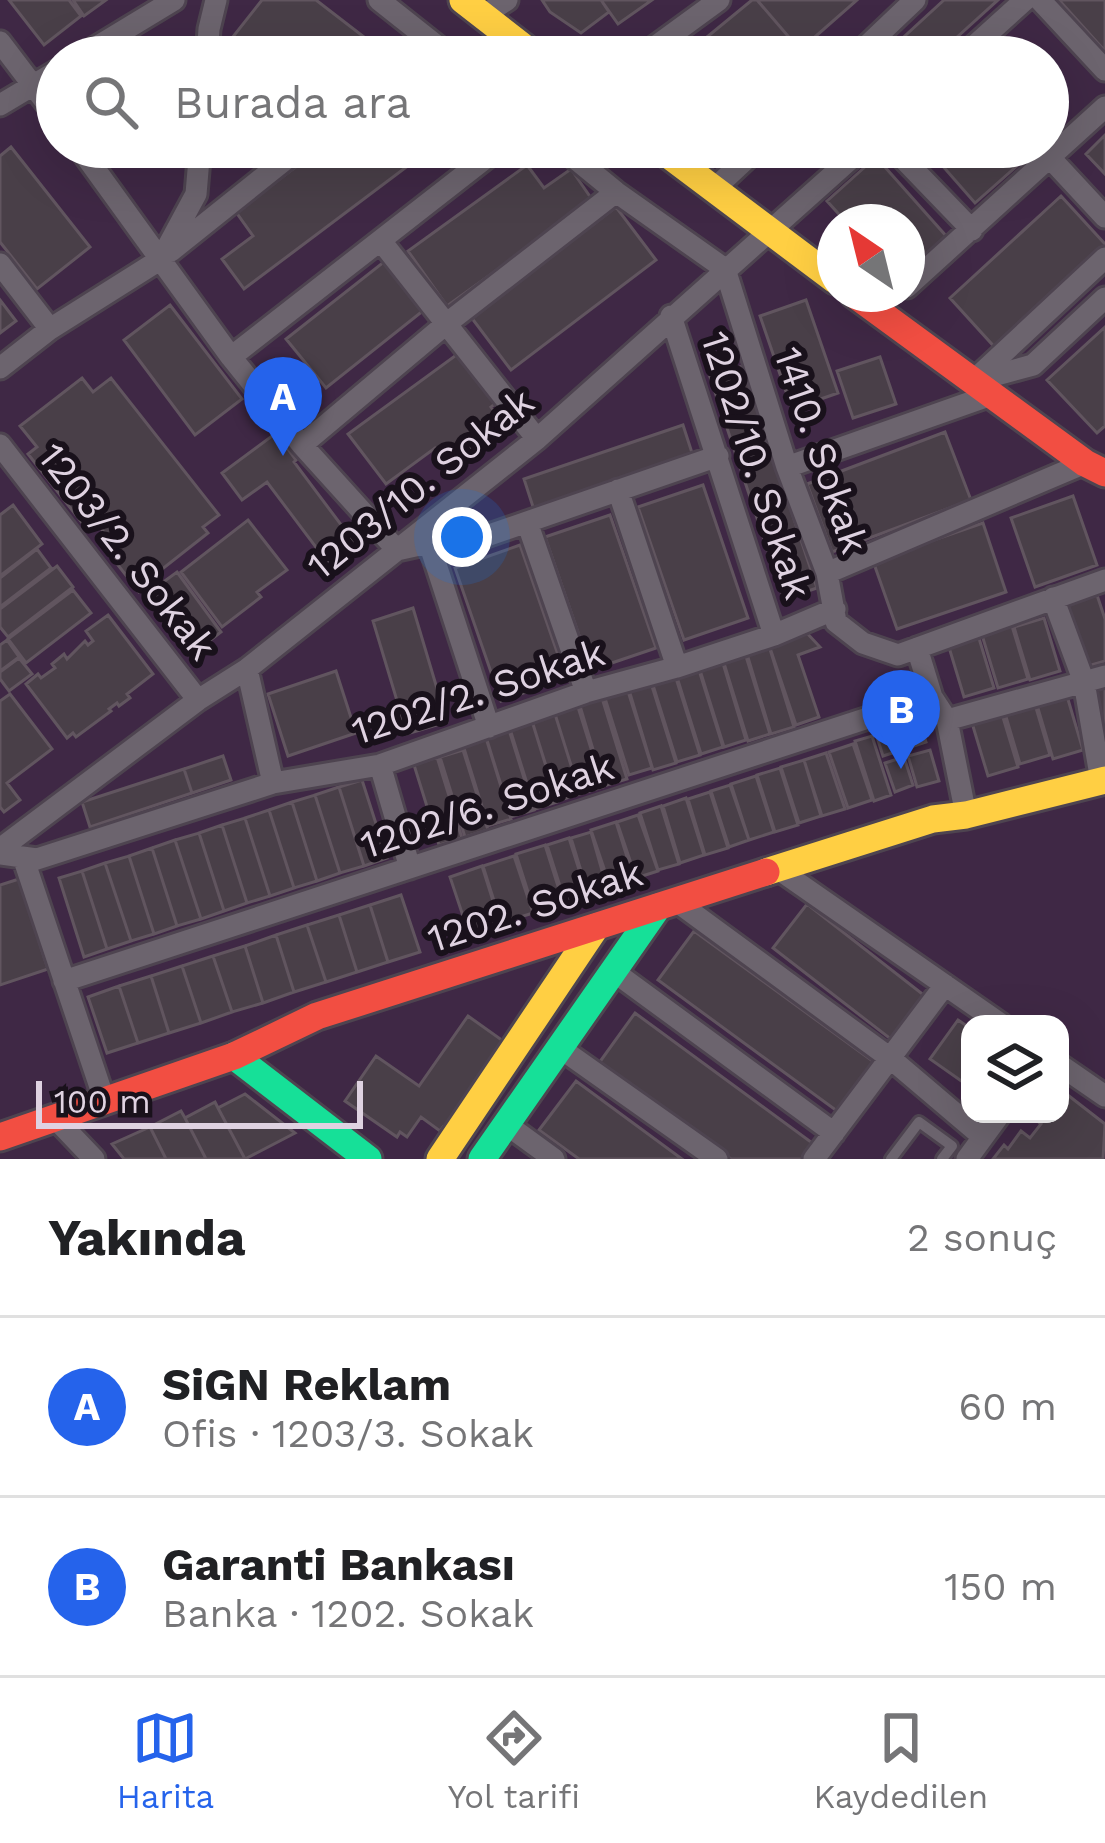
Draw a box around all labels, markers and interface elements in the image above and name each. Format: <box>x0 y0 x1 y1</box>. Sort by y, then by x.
search box <box>36 36 1069 168</box>
icon: search <box>78 69 144 135</box>
text: Burada ara <box>174 76 411 129</box>
north arrow <box>817 204 925 312</box>
street label: 1202/10. Sokak <box>692 326 821 605</box>
street label: 1410. Sokak <box>765 341 878 559</box>
pin: A <box>244 357 322 456</box>
street label: 1203/10. Sokak <box>298 379 542 588</box>
street label: 1203/2. Sokak <box>29 434 226 668</box>
your location <box>432 507 492 567</box>
street label: 1202/2. Sokak <box>346 629 610 753</box>
pin: B <box>862 670 940 769</box>
street label: 1202/6. Sokak <box>355 743 619 868</box>
street label: 1202. Sokak <box>422 850 648 961</box>
map controls <box>961 1015 1069 1123</box>
button: layers <box>961 1015 1069 1123</box>
scale bar <box>36 1075 363 1128</box>
text: 100 m <box>54 1082 151 1121</box>
text: Yakında <box>48 1208 245 1267</box>
text: 2 sonuç <box>907 1215 1057 1260</box>
text: SiGN Reklam <box>162 1358 451 1411</box>
text: A <box>74 1384 100 1429</box>
text: 60 m <box>959 1384 1057 1429</box>
text: Ofis · 1203/3. Sokak <box>162 1411 534 1456</box>
text: Garanti Bankası <box>162 1538 515 1591</box>
text: B <box>74 1564 100 1609</box>
text: 150 m <box>944 1564 1057 1609</box>
text: Banka · 1202. Sokak <box>162 1591 534 1636</box>
tab: Harita <box>117 1705 214 1816</box>
tab: Yol tarifi <box>448 1705 580 1816</box>
tab: Kaydedilen <box>814 1705 988 1816</box>

